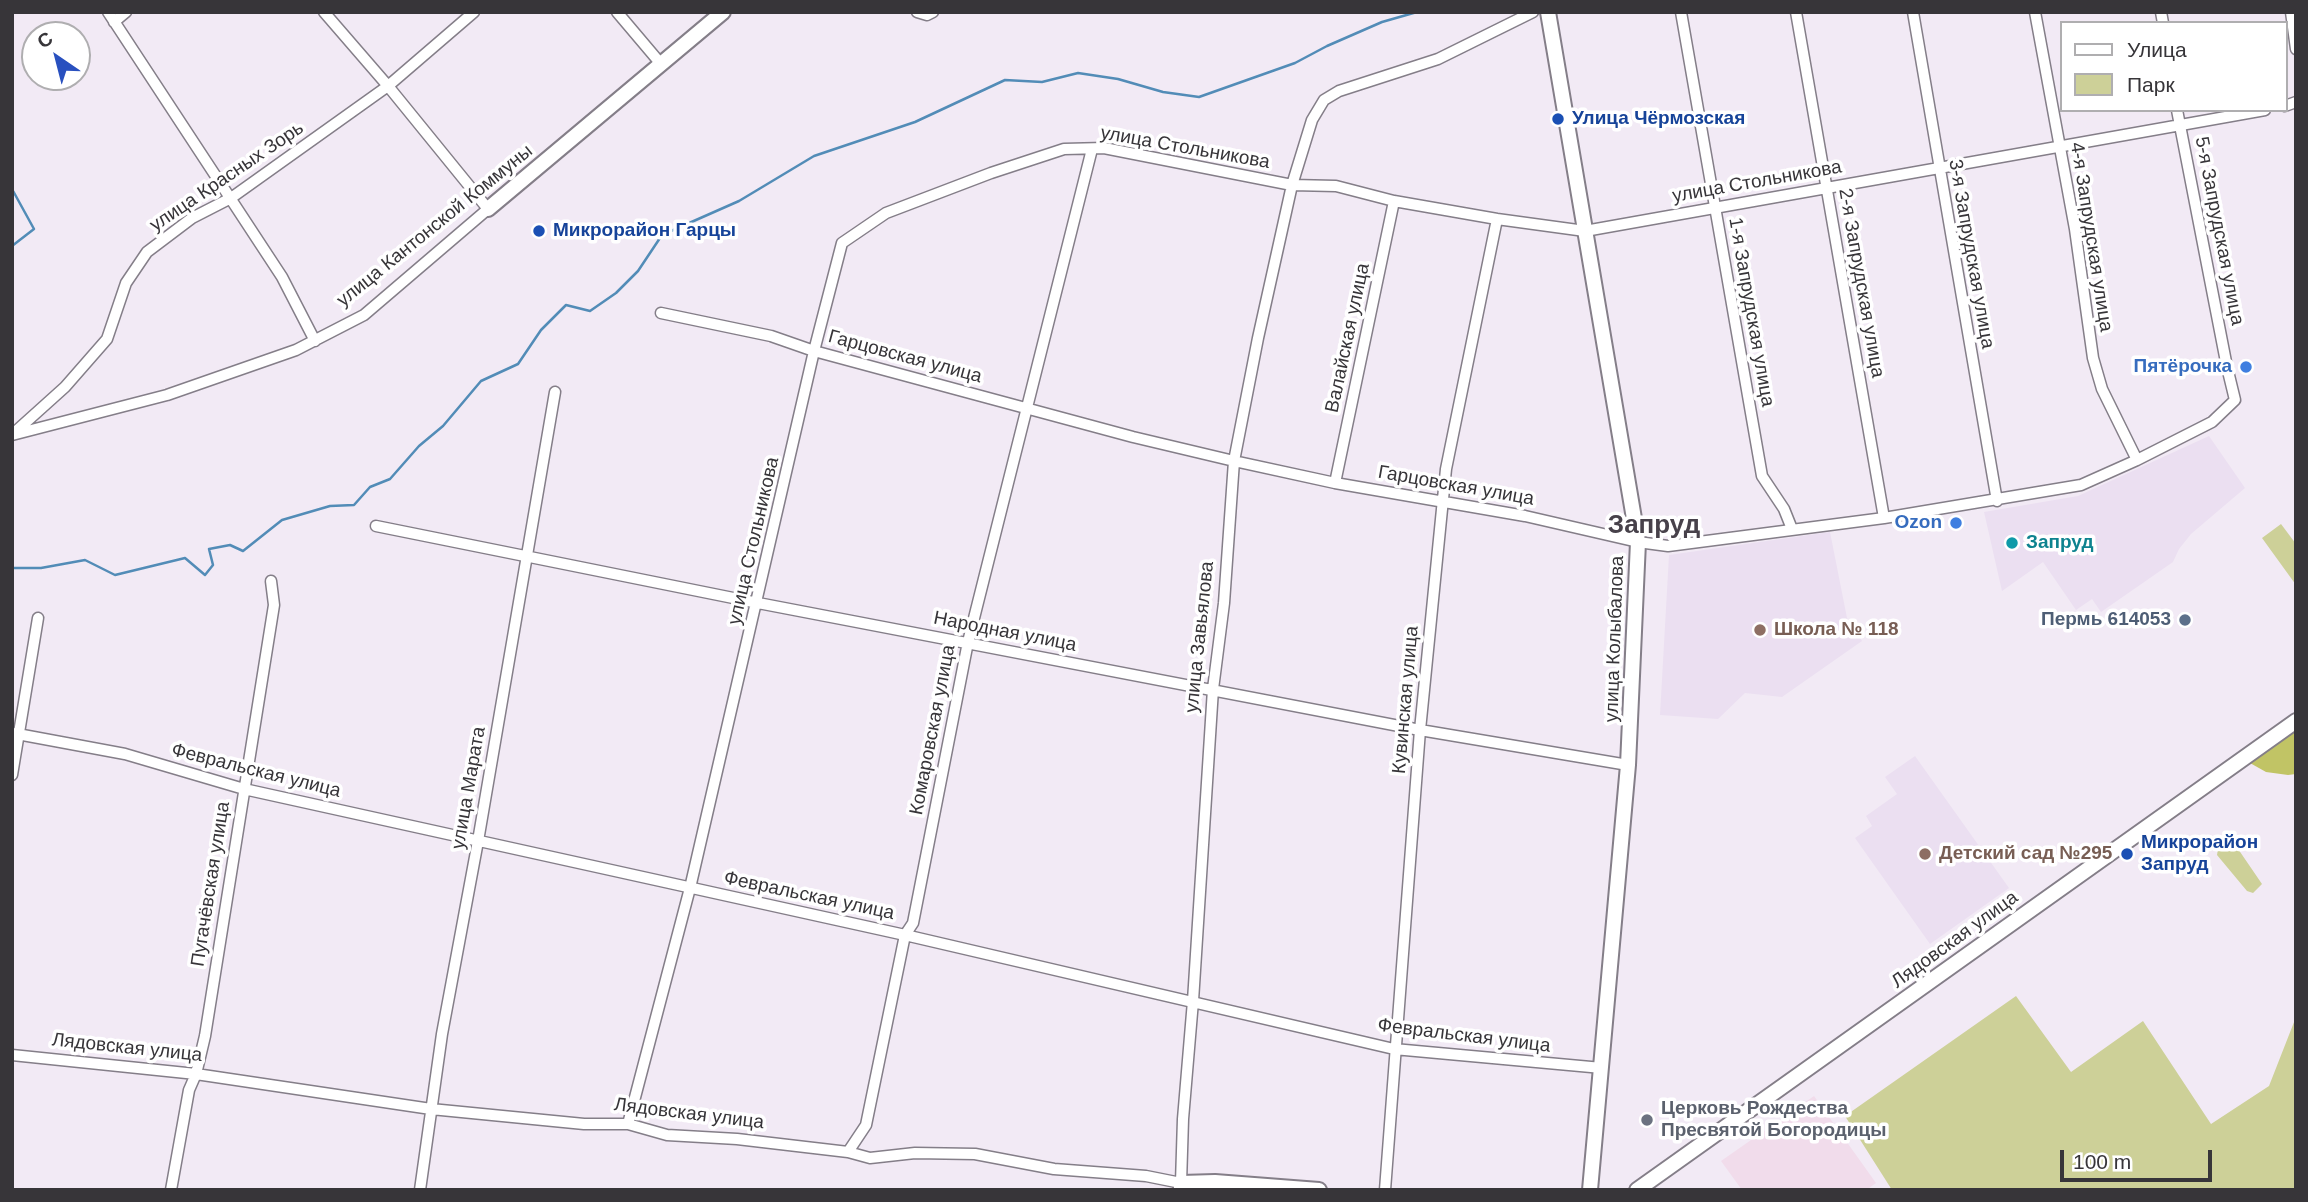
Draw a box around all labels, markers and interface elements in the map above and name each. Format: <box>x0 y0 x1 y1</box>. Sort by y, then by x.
north arrow <box>21 21 91 91</box>
legend <box>2060 21 2287 112</box>
text: С <box>33 27 56 53</box>
text: Улица <box>2127 38 2187 61</box>
text: Парк <box>2127 73 2175 96</box>
place label: Улица Чёрмозская <box>1572 108 1745 130</box>
marker: Улица Чёрмозская <box>1550 111 1566 127</box>
street label: улица Красных Зорь <box>146 117 308 237</box>
street label: улица Стольникова <box>1099 122 1271 174</box>
street label: 5-я Запрудская улица <box>2190 135 2248 327</box>
street label: улица Кантонской Коммуны <box>333 140 537 312</box>
street label: 4-я Запрудская улица <box>2065 141 2117 333</box>
street label: улица Стольникова <box>1671 156 1843 208</box>
street label: 3-я Запрудская улица <box>1943 158 1999 350</box>
street label: 2-я Запрудская улица <box>1833 187 1889 379</box>
street label: 1-я Запрудская улица <box>1723 216 1779 408</box>
place label: Микрорайон Гарцы <box>553 220 736 242</box>
marker: Микрорайон Гарцы <box>531 223 547 239</box>
street label: Валайская улица <box>1321 261 1375 415</box>
street label: Гарцовская улица <box>826 326 984 388</box>
place label: Пятёрочка <box>2134 356 2232 378</box>
marker: Пятёрочка <box>2238 359 2254 375</box>
street label: улица Стольникова <box>724 455 784 627</box>
street label: Гарцовская улица <box>1376 461 1536 511</box>
district label: Запруд <box>1608 510 1700 542</box>
place label: Ozon <box>1895 512 1942 534</box>
marker: Ozon <box>1948 515 1964 531</box>
place label: Запруд <box>2026 532 2093 554</box>
marker: Запруд <box>2004 535 2020 551</box>
street label: улица Колыбалова <box>1601 555 1629 723</box>
street label: улица Завьялова <box>1181 560 1219 714</box>
street label: Народная улица <box>932 607 1078 657</box>
place label: Пермь 614053 <box>2041 609 2171 631</box>
marker: Пермь 614053 <box>2177 612 2193 628</box>
place label: Школа № 118 <box>1774 619 1899 641</box>
marker: Школа № 118 <box>1752 622 1768 638</box>
street label: Кувинская улица <box>1388 625 1424 775</box>
street label: Комаровская улица <box>905 643 961 817</box>
street label: улица Марата <box>447 725 491 851</box>
street label: Февральская улица <box>169 739 343 803</box>
street label: Пугачёвская улица <box>187 800 235 968</box>
place label: Микрорайон Запруд <box>2141 832 2258 876</box>
place label: Детский сад №295 <box>1939 843 2112 865</box>
marker: Детский сад №295 <box>1917 846 1933 862</box>
marker: Микрорайон Запруд <box>2119 846 2135 862</box>
street label: Февральская улица <box>722 867 896 925</box>
street label: Лядовская улица <box>1887 886 2023 994</box>
street label: Февральская улица <box>1376 1014 1552 1058</box>
street label: Лядовская улица <box>51 1029 203 1067</box>
street label: Лядовская улица <box>613 1093 765 1135</box>
place label: Церковь Рождества Пресвятой Богородицы <box>1661 1098 1886 1142</box>
marker: Церковь Рождества Пресвятой Богородицы <box>1639 1112 1655 1128</box>
scale bar <box>2063 1136 2215 1180</box>
text: 100 m <box>2073 1150 2131 1173</box>

